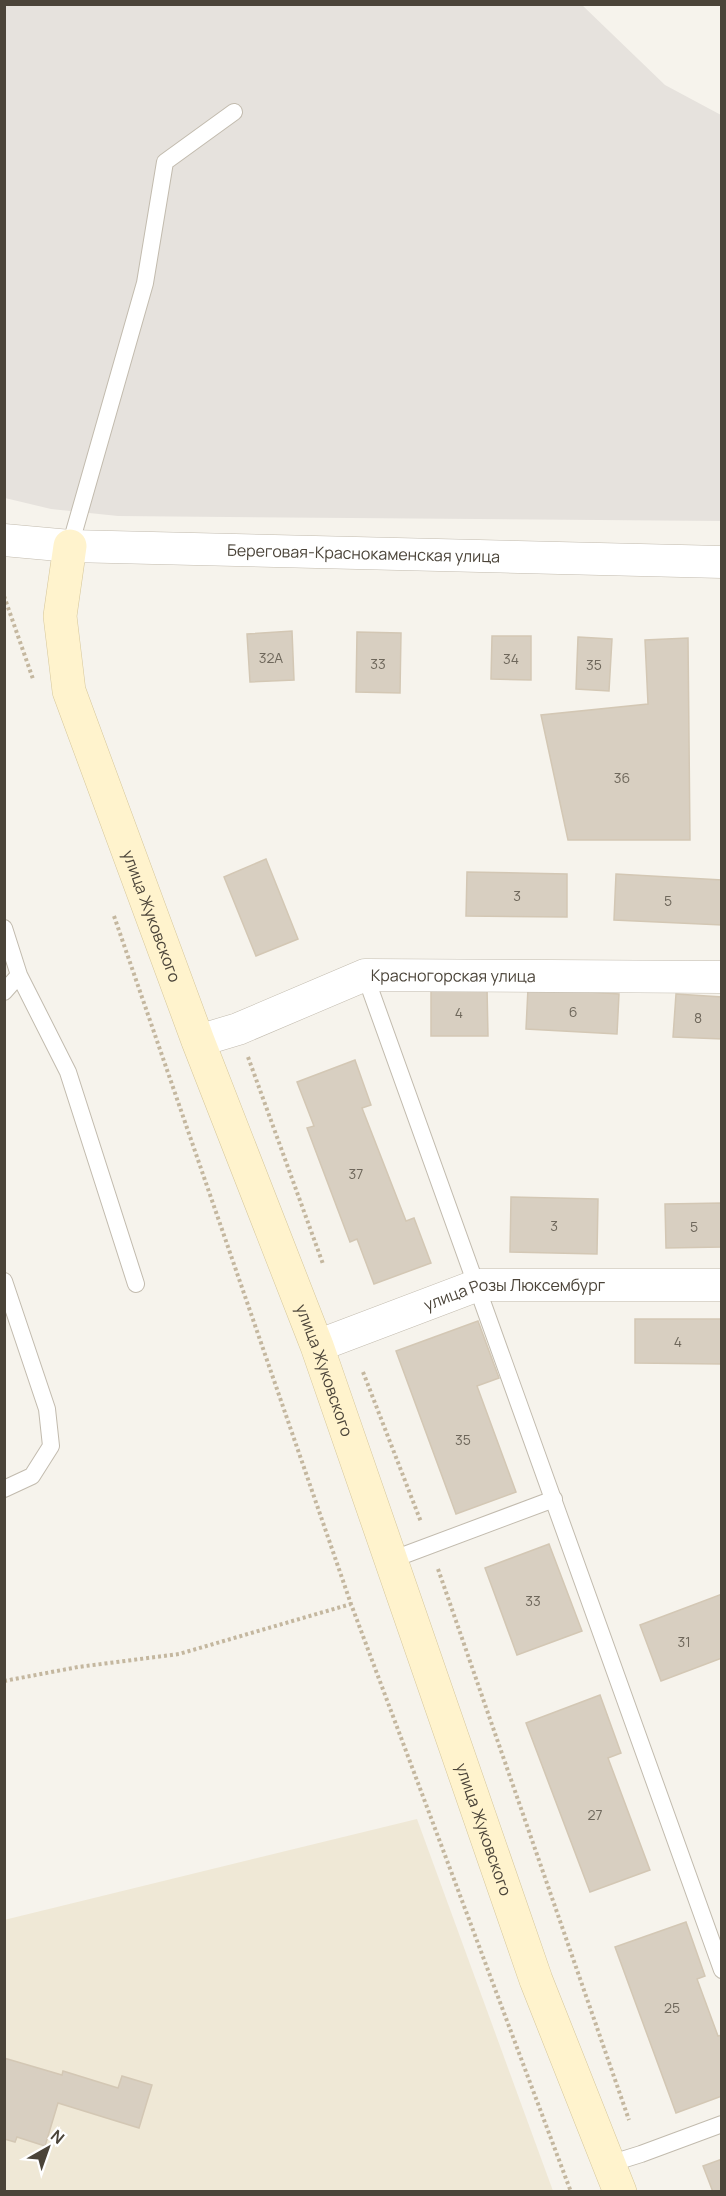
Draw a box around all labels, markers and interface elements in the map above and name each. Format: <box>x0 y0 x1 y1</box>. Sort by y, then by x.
street label: Береговая-Краснокаменская улица <box>227 539 500 568</box>
house number: 32А <box>259 648 283 667</box>
house number: 34 <box>503 649 519 668</box>
house number: 33 <box>370 654 386 673</box>
house number: 35 <box>586 655 602 674</box>
house number: 36 <box>614 768 630 787</box>
street label: улица Жуковского <box>118 847 186 985</box>
house number: 3 <box>513 886 521 905</box>
house number: 5 <box>664 891 672 910</box>
street label: Красногорская улица <box>371 964 536 987</box>
house number: 6 <box>569 1002 577 1021</box>
house number: 4 <box>455 1003 463 1022</box>
house number: 8 <box>694 1008 702 1027</box>
house number: 37 <box>349 1164 363 1183</box>
house number: 3 <box>550 1216 558 1235</box>
house number: 5 <box>690 1217 698 1236</box>
street label: улица Розы Люксембург <box>420 1274 606 1316</box>
street label: улица Жуковского <box>291 1301 358 1439</box>
house number: 4 <box>674 1332 682 1351</box>
house number: 35 <box>455 1430 471 1449</box>
house number: 33 <box>525 1591 541 1610</box>
house number: 31 <box>677 1632 691 1651</box>
street label: улица Жуковского <box>451 1760 517 1899</box>
house number: 27 <box>587 1805 603 1824</box>
house number: 25 <box>664 1998 680 2017</box>
north arrow <box>18 2118 78 2178</box>
text: N <box>46 2124 69 2149</box>

